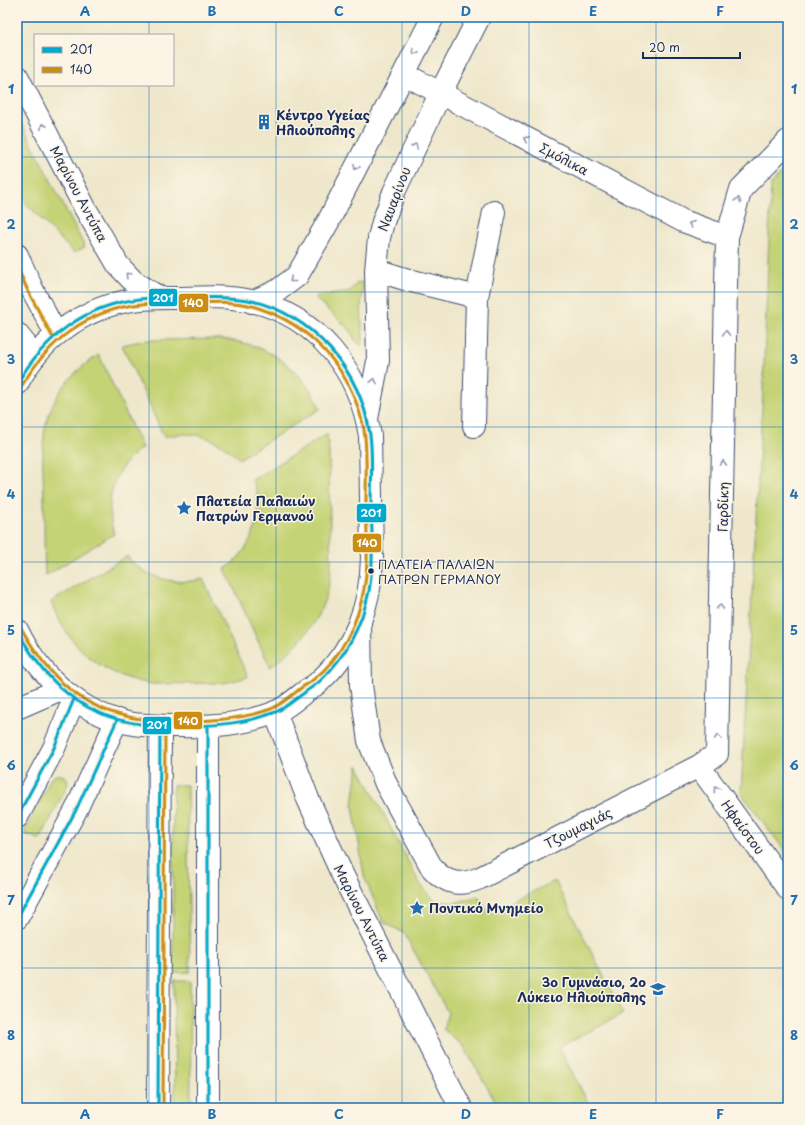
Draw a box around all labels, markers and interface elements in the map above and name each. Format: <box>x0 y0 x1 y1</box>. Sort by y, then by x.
text: A <box>80 1 90 20</box>
text: B <box>208 1 217 20</box>
text: C <box>334 1 344 20</box>
text: D <box>461 1 471 20</box>
text: E <box>589 1 597 20</box>
text: F <box>716 1 724 20</box>
legend <box>34 34 174 86</box>
scale bar <box>643 34 740 60</box>
text: 20 m <box>649 38 680 56</box>
text: 201 <box>70 40 93 58</box>
one-way arrow <box>412 47 420 55</box>
text: 140 <box>70 60 92 78</box>
text: 1 <box>8 79 14 98</box>
text: 1 <box>791 79 797 98</box>
place label: Κέντρο Υγείας Ηλιούπολης <box>276 105 370 139</box>
building icon: Κέντρο Υγείας Ηλιούπολης <box>255 113 273 131</box>
one-way arrow <box>40 123 48 131</box>
one-way arrow <box>522 136 530 144</box>
street label: Σμόλικα <box>536 138 593 180</box>
street label: Μαρίνου Αντύπα <box>46 142 113 246</box>
one-way arrow <box>410 143 418 151</box>
one-way arrow <box>353 163 361 170</box>
street label: Ναυαρίνου <box>373 164 415 234</box>
one-way arrow <box>733 197 742 204</box>
text: 2 <box>6 214 16 233</box>
text: 2 <box>789 214 799 233</box>
one-way arrow <box>687 220 694 229</box>
one-way arrow <box>125 272 133 280</box>
one-way arrow <box>289 275 296 282</box>
line badge: 201 <box>148 288 178 307</box>
text: 201 <box>152 289 174 306</box>
line badge: 140 <box>178 293 209 313</box>
text: 140 <box>183 294 203 311</box>
one-way arrow <box>722 330 730 336</box>
text: 3 <box>7 349 16 368</box>
text: 3 <box>790 349 799 368</box>
one-way arrow <box>369 378 378 384</box>
one-way arrow <box>719 460 728 466</box>
street label: Γαρδίκη <box>713 482 732 532</box>
text: 4 <box>7 484 16 503</box>
text: 4 <box>790 484 799 503</box>
place label: Πλατεία Παλαιών Πατρών Γερμανού <box>196 491 316 525</box>
place icon: Πλατεία Παλαιών Πατρών Γερμανού <box>175 499 193 517</box>
line badge: 201 <box>356 503 387 523</box>
text: 201 <box>360 504 382 521</box>
line badge: 140 <box>352 533 382 553</box>
text: 140 <box>357 534 377 551</box>
place label: ΠΛΑΤΕΙΑ ΠΑΛΑΙΩΝ ΠΑΤΡΩΝ ΓΕΡΜΑΝΟΥ <box>378 555 501 588</box>
marker: ΠΛΑΤΕΙΑ ΠΑΛΑΙΩΝ ΠΑΤΡΩΝ ΓΕΡΜΑΝΟΥ <box>366 566 376 576</box>
one-way arrow <box>716 604 725 610</box>
text: 5 <box>7 620 15 639</box>
text: 5 <box>790 620 798 639</box>
line badge: 140 <box>173 711 203 730</box>
text: 140 <box>178 712 198 729</box>
line badge: 201 <box>142 716 172 735</box>
text: 201 <box>146 716 168 733</box>
one-way arrow <box>713 734 722 740</box>
text: 6 <box>6 755 16 774</box>
text: 6 <box>789 755 799 774</box>
one-way arrow <box>714 787 721 794</box>
street label: Ηφαίστου <box>717 796 770 858</box>
street label: Τζουμαγιάς <box>541 802 615 853</box>
street label: Μαρίνου Αντύπα <box>330 861 395 965</box>
text: 7 <box>7 890 15 909</box>
text: 7 <box>790 890 798 909</box>
place label: Ποντικό Μνημείο <box>429 898 544 917</box>
place icon: Ποντικό Μνημείο <box>408 899 426 917</box>
place label: 3ο Γυμνάσιο, 2ο Λύκειο Ηλιούπολης <box>517 972 646 1006</box>
school or university icon: 3ο Γυμνάσιο, 2ο Λύκειο Ηλιούπολης <box>649 980 667 998</box>
text: 8 <box>7 1025 15 1044</box>
text: 8 <box>790 1025 798 1044</box>
text: A <box>80 1104 90 1123</box>
text: B <box>208 1104 217 1123</box>
text: C <box>334 1104 344 1123</box>
text: D <box>461 1104 471 1123</box>
text: E <box>589 1104 597 1123</box>
text: F <box>716 1104 724 1123</box>

